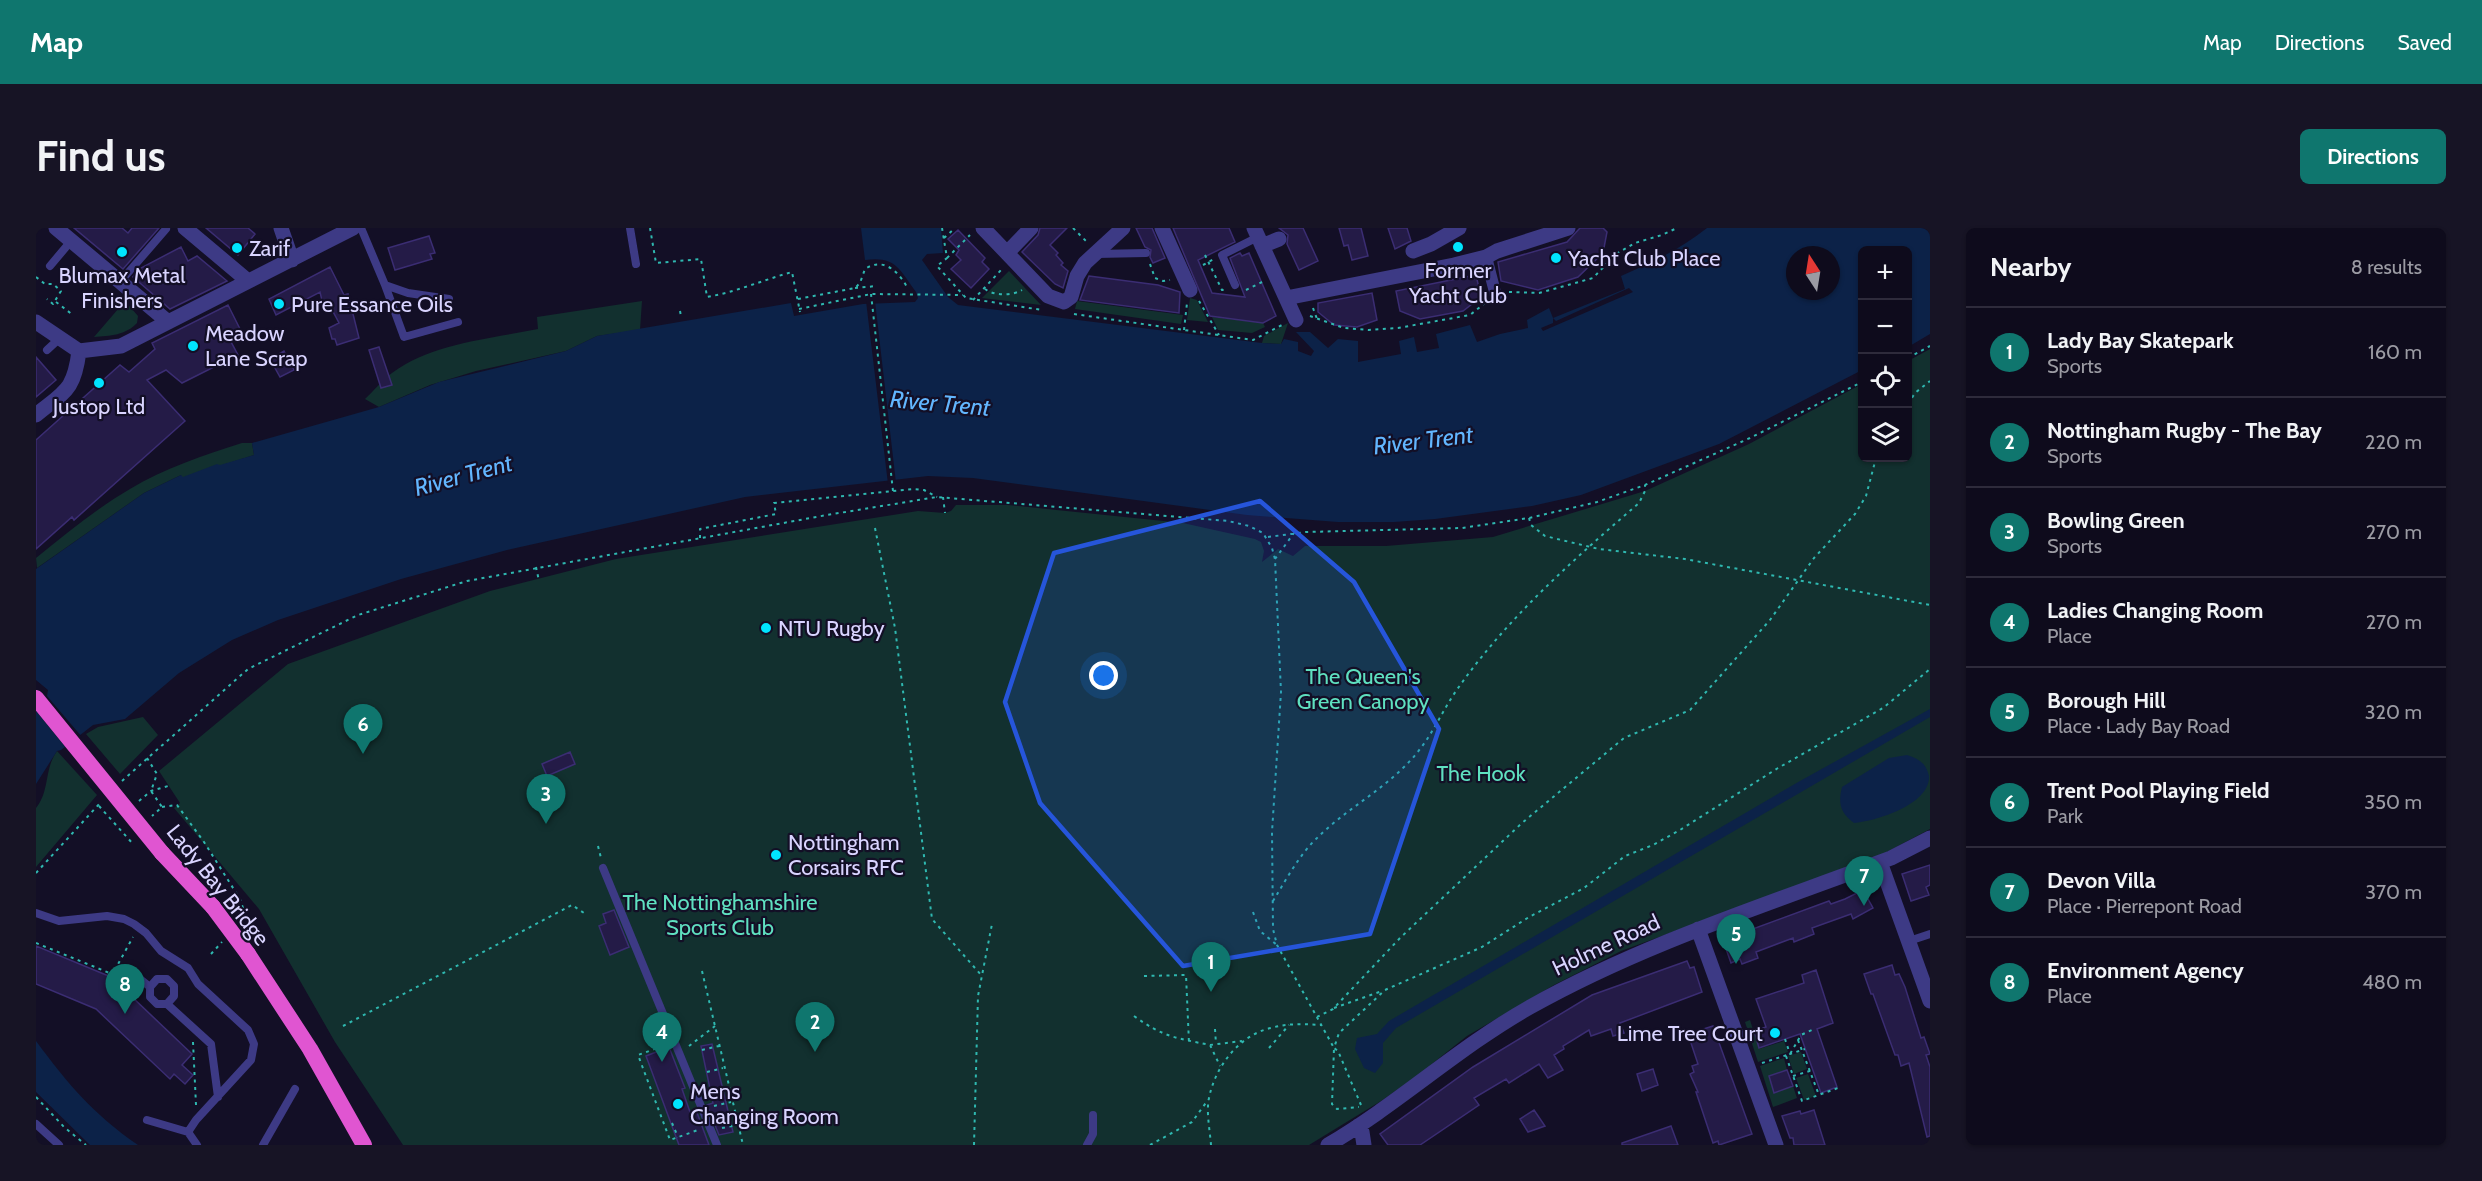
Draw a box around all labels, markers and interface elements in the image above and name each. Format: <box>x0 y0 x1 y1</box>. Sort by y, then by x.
text: Map <box>30 25 83 59</box>
text: Map <box>2203 30 2242 55</box>
text: Directions <box>2275 30 2364 55</box>
text: Saved <box>2397 30 2452 55</box>
button: Directions <box>2300 129 2446 184</box>
text: Find us <box>36 130 165 182</box>
place label: Zarif <box>249 235 290 262</box>
marker: Former Yacht Club <box>1451 240 1465 254</box>
marker: Zarif <box>230 241 244 255</box>
marker: Blumax Metal Finishers <box>115 245 129 259</box>
place label: Yacht Club Place <box>1567 245 1720 272</box>
north arrow <box>1786 246 1840 300</box>
map controls <box>1858 246 1912 462</box>
button: + <box>1858 246 1912 300</box>
marker: Yacht Club Place <box>1549 251 1563 265</box>
text: Nearby <box>1990 251 2071 283</box>
text: 8 results <box>2351 255 2422 279</box>
place label: Former Yacht Club <box>1408 257 1507 309</box>
place label: Blumax Metal Finishers <box>59 262 186 314</box>
place label: Pure Essance Oils <box>291 291 453 318</box>
marker: Pure Essance Oils <box>272 297 286 311</box>
button: − <box>1858 300 1912 354</box>
place label: Meadow Lane Scrap <box>205 320 308 372</box>
text: Lady Bay Skatepark <box>2047 327 2234 354</box>
marker: Meadow Lane Scrap <box>186 339 200 353</box>
text: 1 <box>2006 340 2013 364</box>
text: 160 m <box>2368 340 2422 364</box>
button: locate <box>1858 354 1912 408</box>
text: Sports <box>2047 354 2102 378</box>
marker: Justop Ltd <box>92 376 106 390</box>
water label: River Trent <box>889 384 992 422</box>
place label: Justop Ltd <box>52 393 145 420</box>
button: layers <box>1858 408 1912 462</box>
text: Nottingham Rugby - The Bay <box>2047 417 2322 444</box>
water label: River Trent <box>1371 419 1475 461</box>
text: 2 <box>2004 430 2015 454</box>
text: 220 m <box>2365 430 2422 454</box>
text: Sports <box>2047 444 2102 468</box>
water label: River Trent <box>411 448 516 502</box>
text: Bowling Green <box>2047 507 2185 534</box>
text: 3 <box>2004 520 2015 544</box>
text: 270 m <box>2366 520 2422 544</box>
text: Sports <box>2047 534 2102 558</box>
text: Ladies Changing Room <box>2047 597 2263 624</box>
text: 4 <box>2003 610 2016 634</box>
text: 270 m <box>2366 610 2422 634</box>
place label: NTU Rugby <box>778 615 885 642</box>
marker: NTU Rugby <box>759 621 773 635</box>
text: Place <box>2047 624 2092 648</box>
your location <box>1089 661 1118 690</box>
park label: The Queen's Green Canopy <box>1297 663 1429 715</box>
text: Borough Hill <box>2047 687 2166 714</box>
text: 5 <box>2004 700 2015 724</box>
text: 320 m <box>2365 700 2422 724</box>
pin: 6 <box>344 704 382 754</box>
text: Place · Lady Bay Road <box>2047 714 2230 738</box>
park label: The Hook <box>1436 760 1526 787</box>
pin: 3 <box>526 774 566 824</box>
text: Trent Pool Playing Field <box>2047 777 2270 804</box>
text: 6 <box>2004 790 2015 814</box>
text: 350 m <box>2364 790 2422 814</box>
text: Park <box>2047 804 2083 828</box>
street label: Lady Bay Bridge <box>161 819 275 951</box>
place label: Nottingham Corsairs RFC <box>788 829 904 881</box>
marker: Nottingham Corsairs RFC <box>769 848 783 862</box>
pin: 7 <box>1844 856 1884 906</box>
text: Devon Villa <box>2047 867 2156 894</box>
text: 7 <box>2004 880 2015 904</box>
text: 370 m <box>2365 880 2422 904</box>
park label: The Nottinghamshire Sports Club <box>622 889 818 941</box>
text: Place · Pierrepont Road <box>2047 894 2242 918</box>
street label: Holme Road <box>1548 908 1664 982</box>
pin: 5 <box>1716 914 1756 964</box>
pin: 1 <box>1192 942 1230 992</box>
text: Environment Agency <box>2047 957 2244 984</box>
pin: 8 <box>106 964 145 1014</box>
text: 8 <box>2003 970 2016 994</box>
text: 480 m <box>2362 970 2422 994</box>
text: Place <box>2047 984 2092 1008</box>
pin: 2 <box>796 1002 834 1052</box>
pin: 4 <box>642 1012 682 1062</box>
place label: Lime Tree Court <box>1617 1020 1764 1047</box>
marker: Lime Tree Court <box>1768 1026 1782 1040</box>
place label: Mens Changing Room <box>690 1078 839 1130</box>
marker: Mens Changing Room <box>671 1097 685 1111</box>

